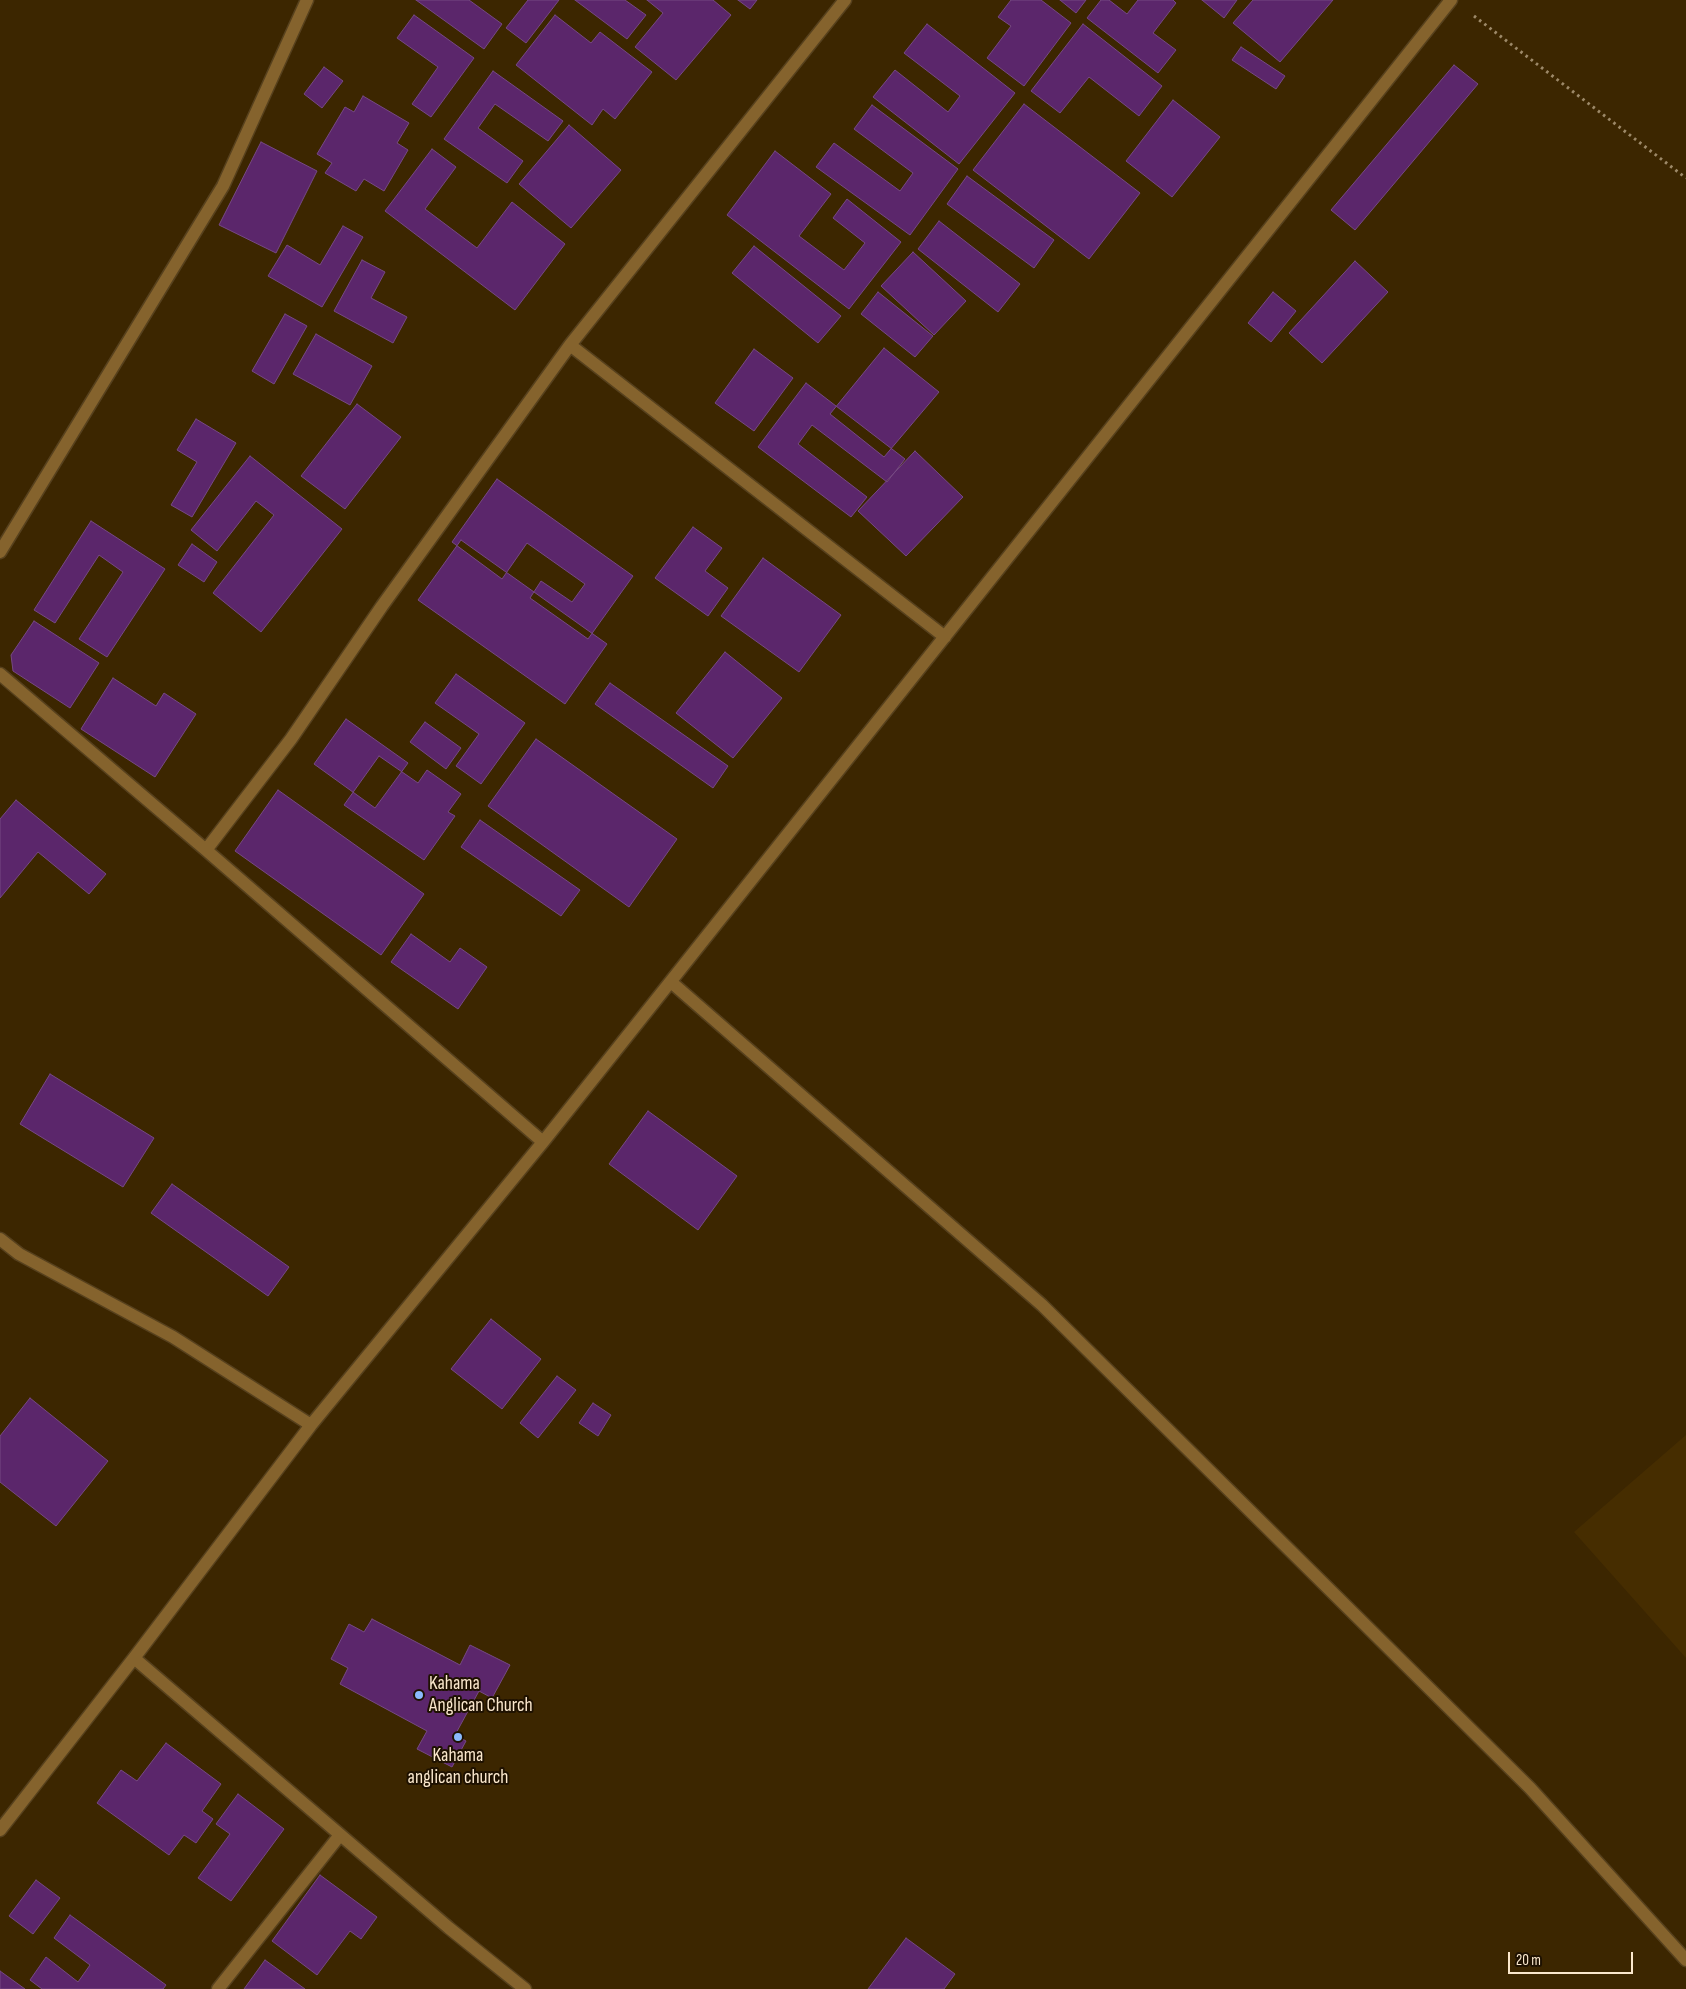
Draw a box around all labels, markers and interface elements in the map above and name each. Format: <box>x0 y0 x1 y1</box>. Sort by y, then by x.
place label: Kahama Anglican Church <box>429 1673 533 1717</box>
marker: Kahama Anglican Church <box>413 1689 425 1701</box>
marker: Kahama anglican church <box>452 1731 464 1743</box>
place label: Kahama anglican church <box>408 1745 508 1789</box>
scale bar <box>1511 1942 1636 1974</box>
text: 20 m <box>1516 1951 1541 1970</box>

